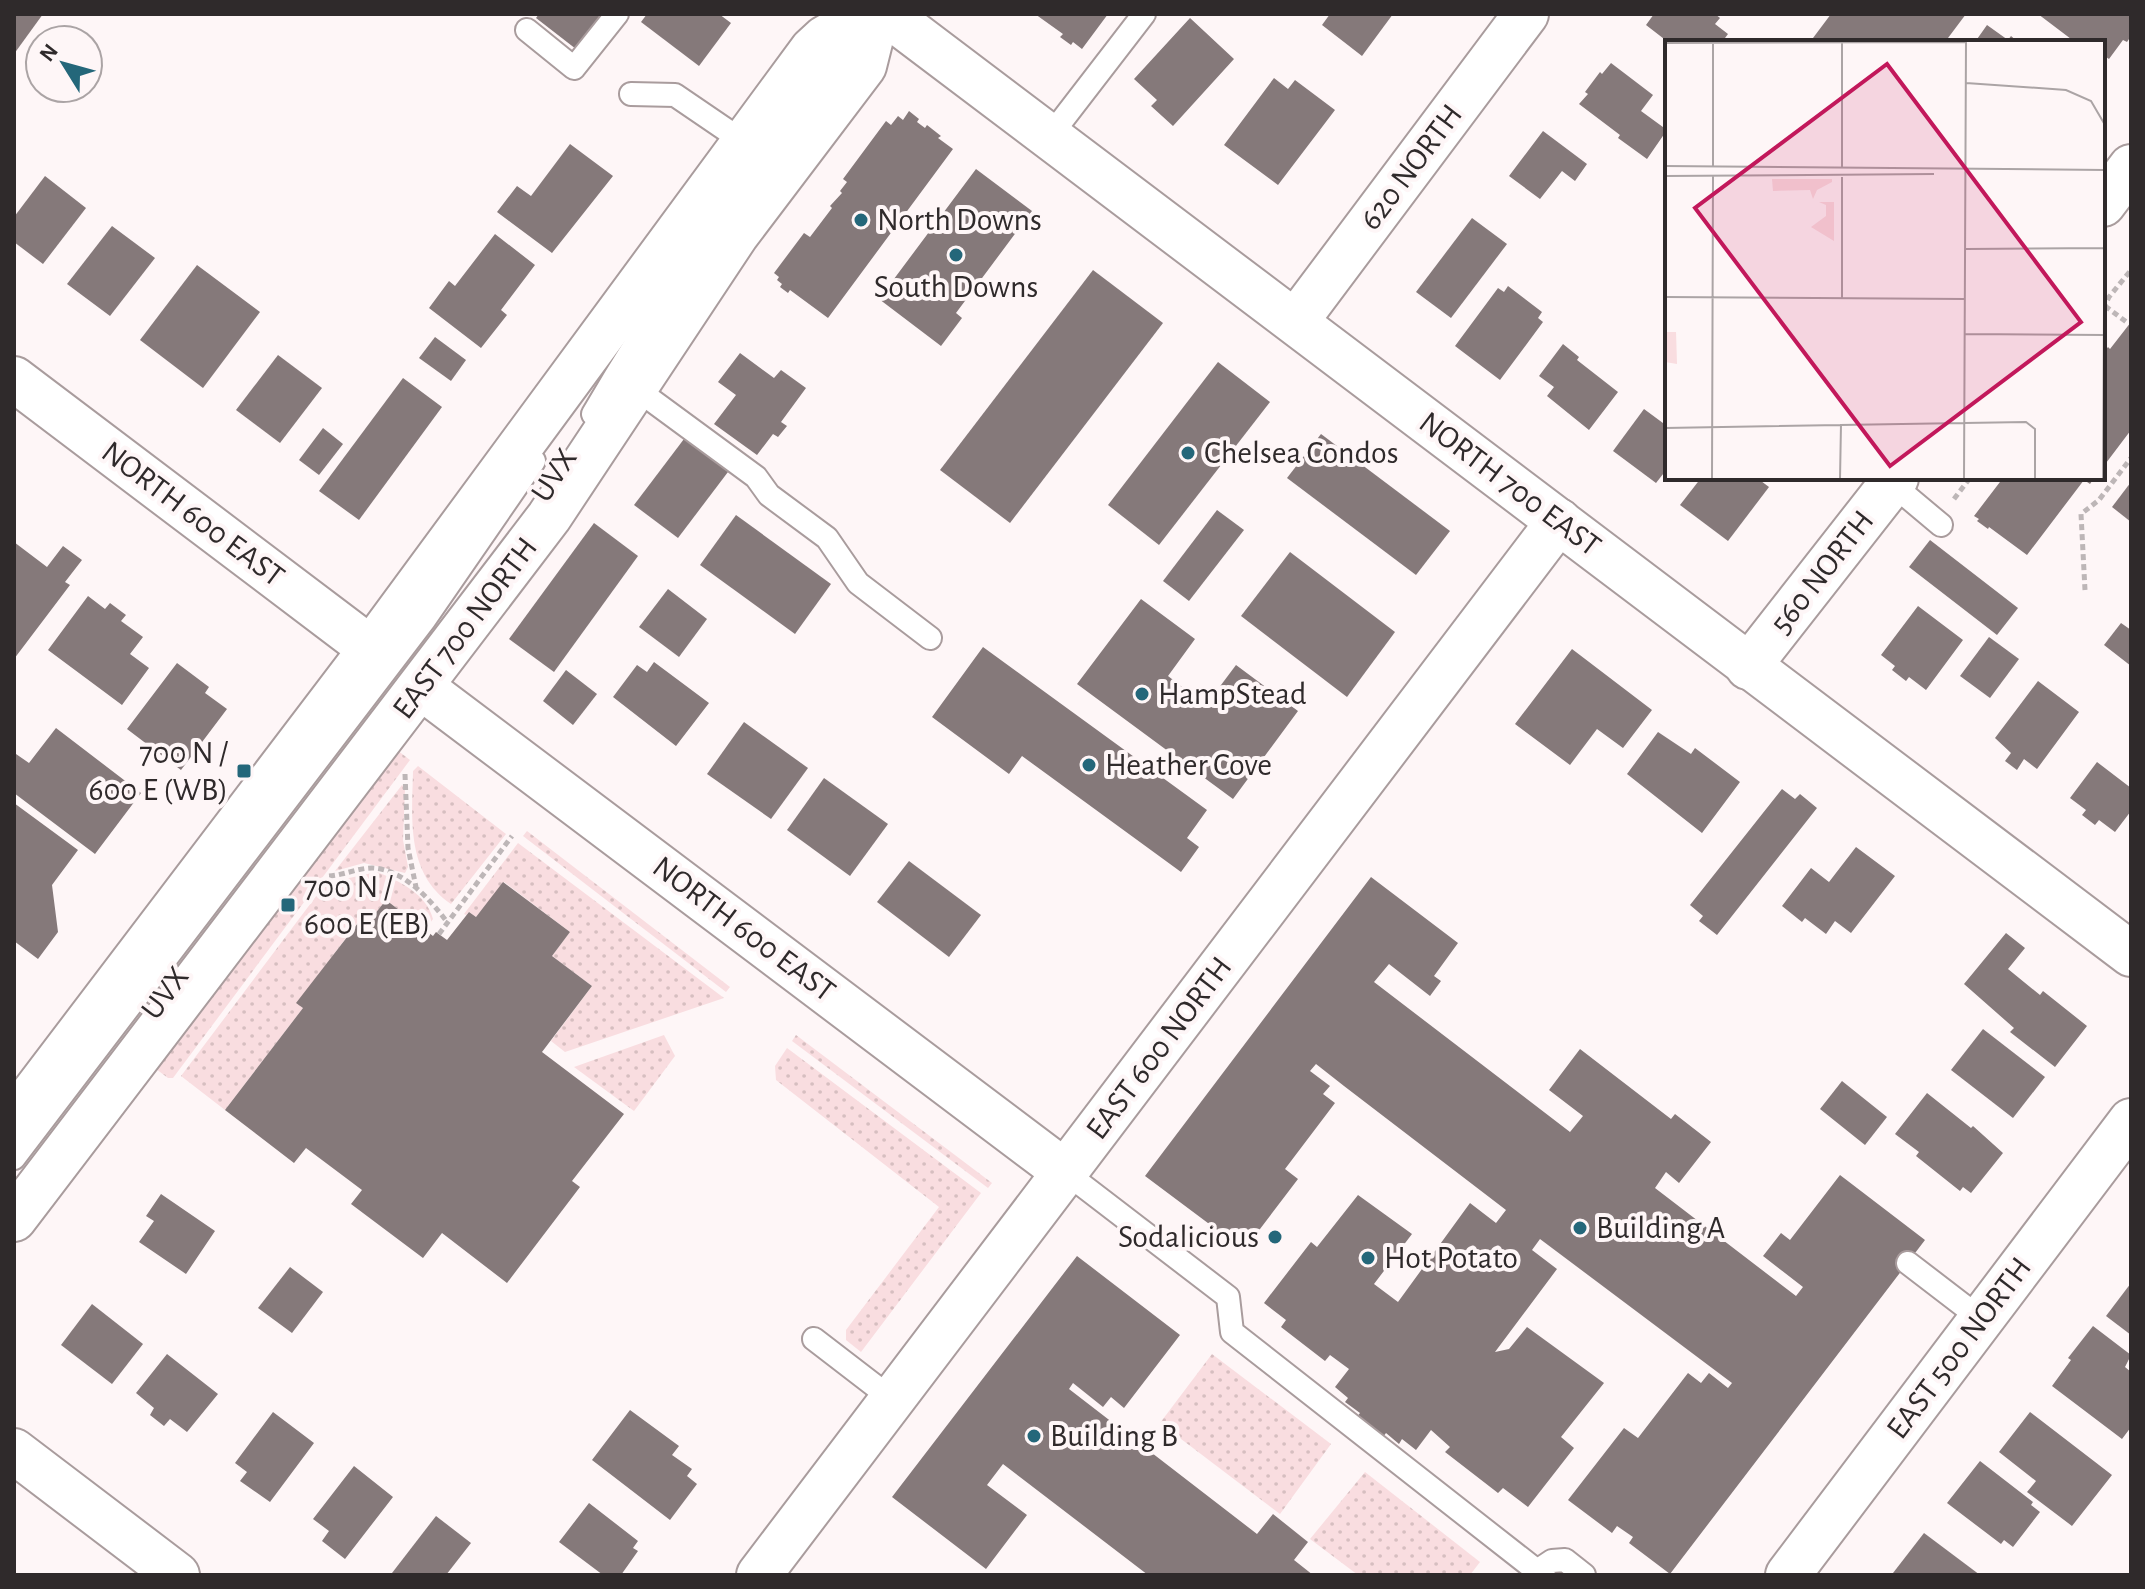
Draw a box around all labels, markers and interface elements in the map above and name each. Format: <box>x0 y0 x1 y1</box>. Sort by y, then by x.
north arrow <box>24 24 104 104</box>
text: N <box>35 40 62 65</box>
inset map <box>1665 40 2105 480</box>
street label: 620 NORTH <box>1354 98 1468 236</box>
place label: North Downs <box>877 204 1042 236</box>
marker: North Downs <box>852 211 870 229</box>
marker: South Downs <box>947 246 965 264</box>
place label: South Downs <box>874 271 1038 303</box>
street label: NORTH 700 EAST <box>1413 406 1607 562</box>
street label: NORTH 600 EAST <box>96 435 290 593</box>
place label: Chelsea Condos <box>1204 437 1399 469</box>
street label: UVX <box>525 443 583 507</box>
marker: Chelsea Condos <box>1179 444 1197 462</box>
street label: 560 NORTH <box>1764 504 1880 640</box>
street label: EAST 700 NORTH <box>387 531 543 725</box>
place label: HampStead <box>1158 678 1307 710</box>
marker: HampStead <box>1133 685 1151 703</box>
place label: 700 N / 600 E (WB) <box>88 737 229 806</box>
place label: Heather Cove <box>1105 749 1272 781</box>
marker: Heather Cove <box>1080 756 1098 774</box>
marker: 700 N / 600 E (WB) <box>235 762 253 780</box>
street label: NORTH 600 EAST <box>647 850 841 1008</box>
place label: 700 N / 600 E (EB) <box>304 871 430 940</box>
marker: 700 N / 600 E (EB) <box>279 896 297 914</box>
street label: EAST 600 NORTH <box>1080 951 1238 1145</box>
street label: UVX <box>135 961 195 1025</box>
place label: Building A <box>1596 1212 1725 1244</box>
marker: Building A <box>1571 1219 1589 1237</box>
place label: Sodalicious <box>1118 1221 1259 1253</box>
marker: Sodalicious <box>1266 1228 1284 1246</box>
place label: Hot Potato <box>1384 1242 1518 1274</box>
marker: Hot Potato <box>1359 1249 1377 1267</box>
street label: EAST 500 NORTH <box>1881 1251 2037 1445</box>
place label: Building B <box>1050 1420 1178 1452</box>
marker: Building B <box>1025 1427 1043 1445</box>

